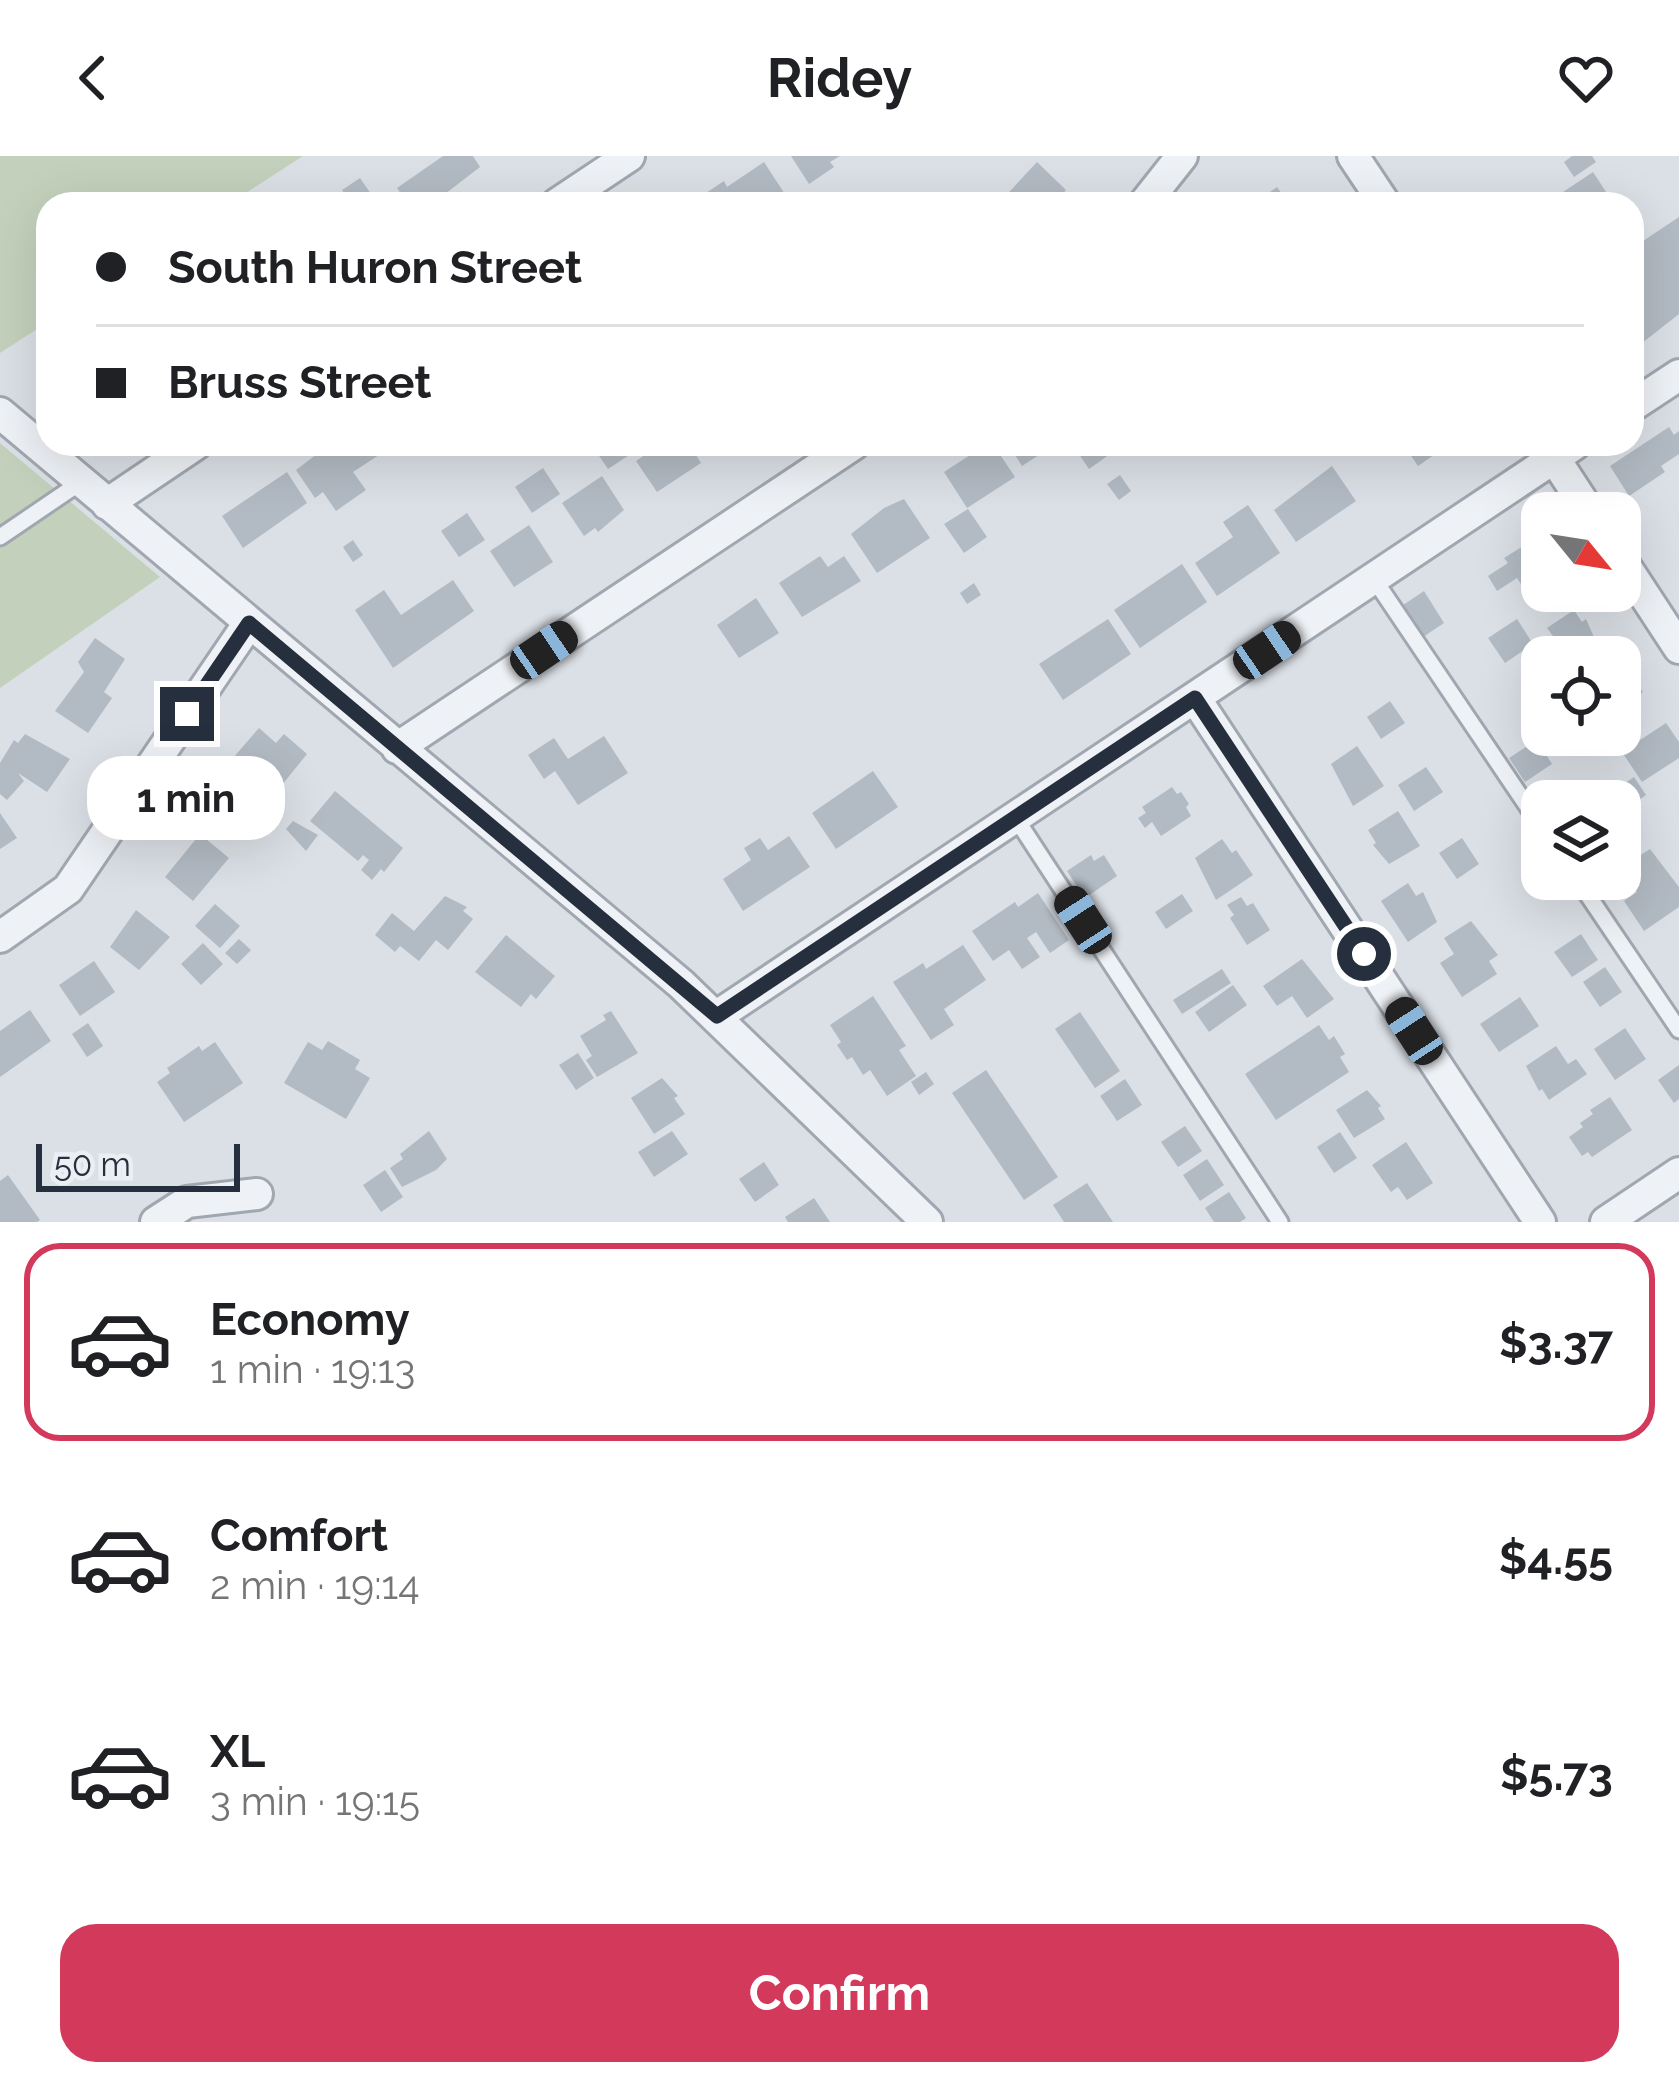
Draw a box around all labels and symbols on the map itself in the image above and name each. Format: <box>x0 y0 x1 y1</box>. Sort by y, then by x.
north arrow <box>1521 492 1641 612</box>
car <box>504 615 584 685</box>
car <box>1227 615 1307 685</box>
route end <box>160 687 214 741</box>
callout: 1 min <box>88 756 286 840</box>
car <box>1048 880 1118 960</box>
route start <box>1337 927 1391 981</box>
car <box>1379 991 1449 1071</box>
scale bar <box>36 1138 240 1191</box>

